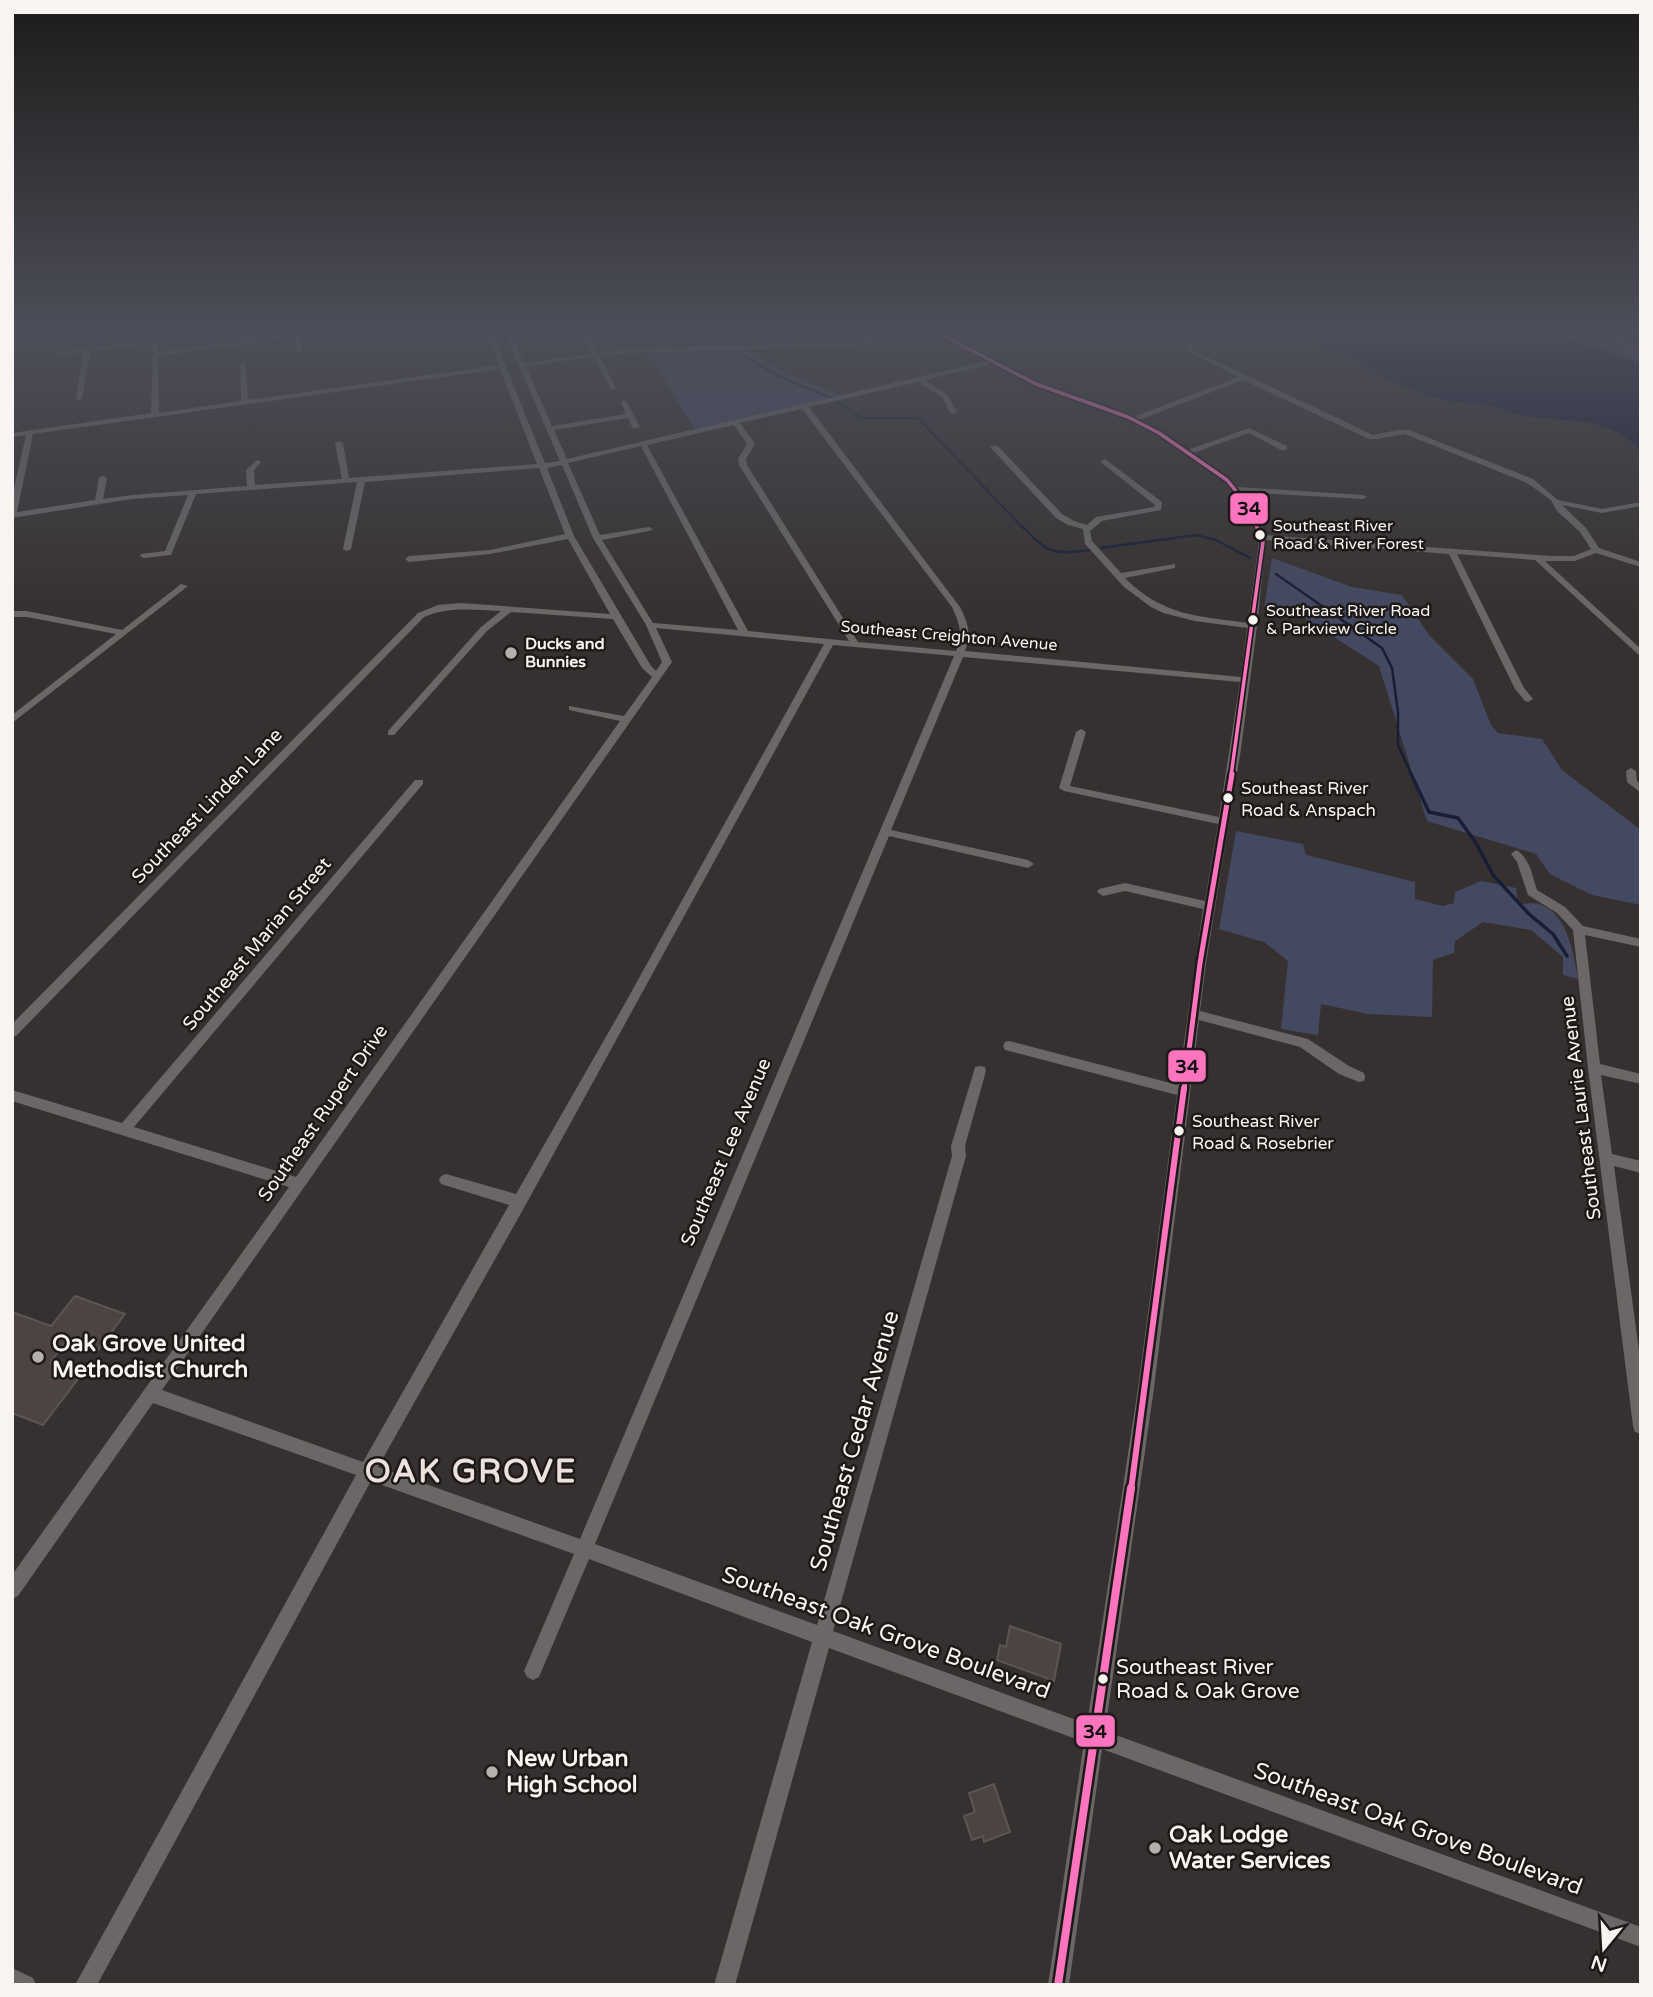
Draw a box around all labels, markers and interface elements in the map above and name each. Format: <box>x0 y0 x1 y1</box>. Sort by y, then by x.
line badge: 34 <box>1229 492 1269 525</box>
text: 34 <box>1237 498 1261 520</box>
place label: Southeast River Road & River Forest <box>1273 516 1424 554</box>
marker: Southeast River Road & River Forest <box>1253 528 1267 542</box>
place label: Southeast River Road & Parkview Circle <box>1266 601 1430 639</box>
marker: Southeast River Road & Parkview Circle <box>1246 613 1260 627</box>
street label: Southeast Creighton Avenue <box>840 617 1058 655</box>
place label: Ducks and Bunnies <box>525 634 604 672</box>
marker: Ducks and Bunnies <box>503 645 519 661</box>
street label: Southeast Linden Lane <box>127 724 287 888</box>
place label: Southeast River Road & Anspach <box>1241 778 1376 821</box>
marker: Southeast River Road & Anspach <box>1221 791 1235 805</box>
street label: Southeast Marian Street <box>178 853 336 1035</box>
street label: Southeast Laurie Avenue <box>1556 995 1606 1221</box>
street label: Southeast Rupert Drive <box>254 1020 392 1206</box>
line badge: 34 <box>1167 1049 1207 1083</box>
street label: Southeast Lee Avenue <box>676 1055 776 1249</box>
text: 34 <box>1175 1056 1199 1078</box>
place label: Southeast River Road & Rosebrier <box>1192 1111 1334 1154</box>
marker: Southeast River Road & Rosebrier <box>1172 1124 1186 1138</box>
street label: Southeast Cedar Avenue <box>804 1307 906 1575</box>
place label: Oak Grove United Methodist Church <box>52 1330 248 1384</box>
marker: Oak Grove United Methodist Church <box>30 1349 46 1365</box>
district label: OAK GROVE <box>365 1453 577 1491</box>
street label: Southeast Oak Grove Boulevard <box>718 1560 1054 1706</box>
place label: Southeast River Road & Oak Grove <box>1116 1655 1300 1704</box>
marker: Southeast River Road & Oak Grove <box>1096 1672 1110 1686</box>
line badge: 34 <box>1075 1714 1116 1748</box>
text: 34 <box>1083 1721 1107 1743</box>
place label: New Urban High School <box>506 1745 638 1799</box>
street label: Southeast Oak Grove Boulevard <box>1250 1756 1586 1902</box>
marker: New Urban High School <box>484 1764 500 1780</box>
place label: Oak Lodge Water Services <box>1169 1821 1331 1875</box>
marker: Oak Lodge Water Services <box>1147 1840 1163 1856</box>
north arrow <box>1569 1913 1639 1983</box>
text: N <box>1588 1950 1610 1976</box>

